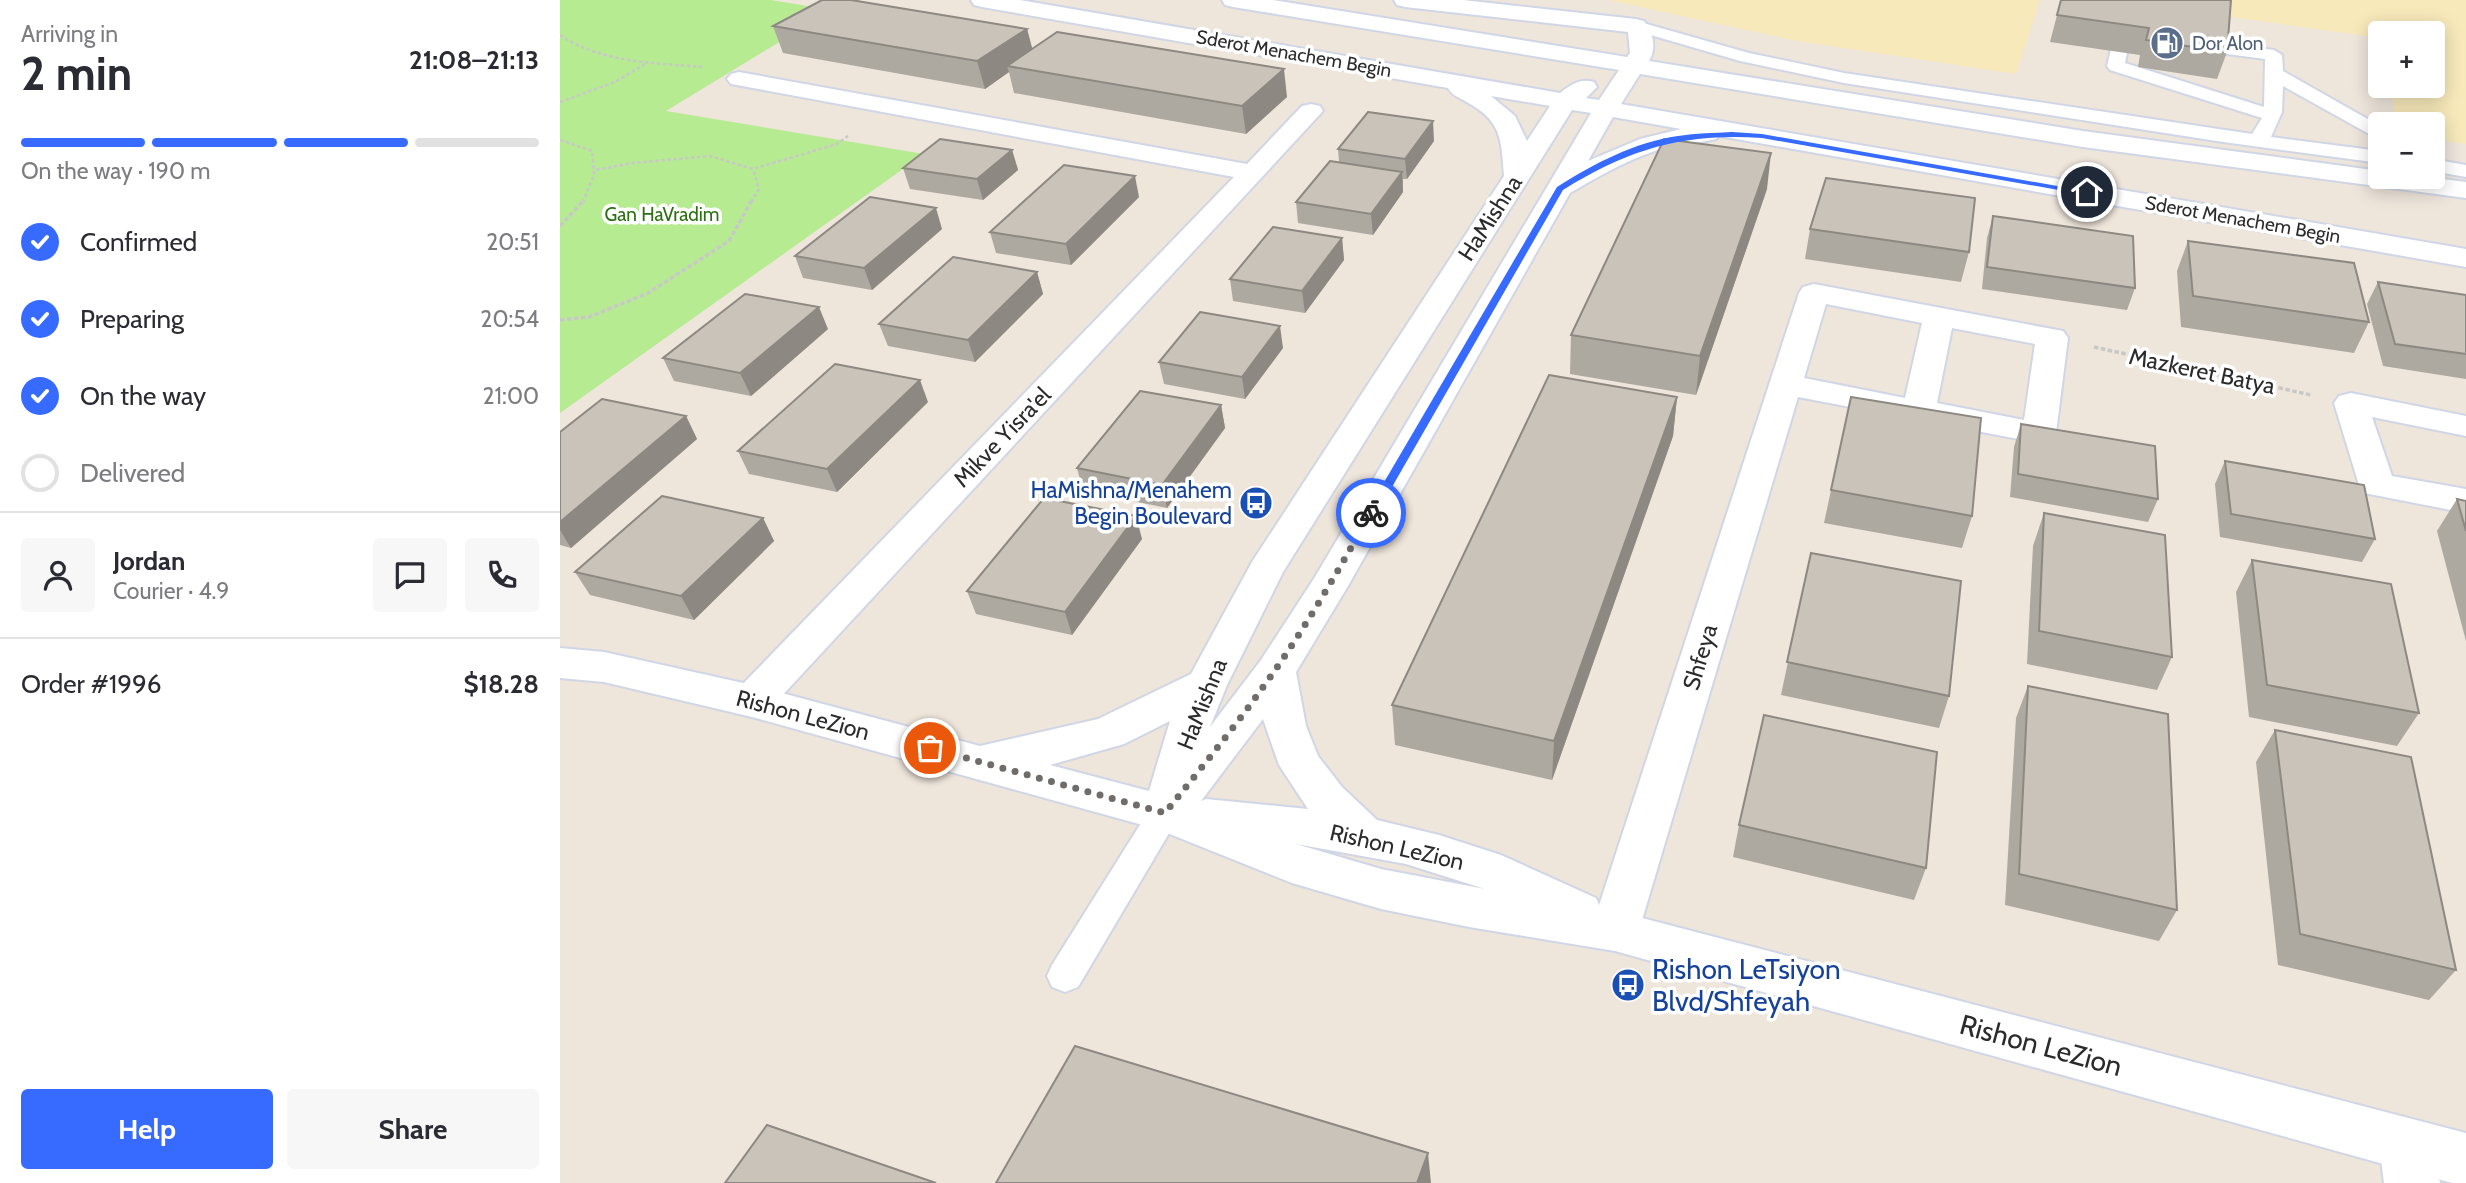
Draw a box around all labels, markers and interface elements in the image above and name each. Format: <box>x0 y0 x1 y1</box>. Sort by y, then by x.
text: Arriving in <box>21 20 118 48</box>
map controls <box>2368 21 2445 189</box>
button: + <box>2368 21 2445 98</box>
fuel station icon: Dor Alon <box>2148 24 2186 62</box>
street label: Sderot Menachem Begin <box>1194 25 1393 82</box>
place label: Dor Alon <box>2192 32 2263 55</box>
text: 21:08–21:13 <box>409 44 539 76</box>
text: 2 min <box>21 46 132 102</box>
button: − <box>2368 112 2445 189</box>
text: On the way · 190 m <box>21 157 210 185</box>
pin <box>2057 162 2117 222</box>
street label: HaMishna <box>1452 170 1528 266</box>
icon: home <box>2068 173 2106 211</box>
street label: Sderot Menachem Begin <box>2143 191 2342 248</box>
park label: Gan HaVradim <box>604 203 720 226</box>
icon: check <box>21 223 59 261</box>
text: Confirmed <box>80 226 197 258</box>
text: 20:51 <box>486 228 539 256</box>
icon: check <box>21 300 59 338</box>
text: Preparing <box>80 303 184 335</box>
text: 20:54 <box>480 305 539 333</box>
street label: Mazkeret Batya <box>2126 342 2278 400</box>
icon: check <box>21 377 59 415</box>
text: On the way <box>80 380 206 412</box>
street label: Mikve Yisra'el <box>947 381 1057 493</box>
text: 21:00 <box>483 382 539 410</box>
text: Delivered <box>80 457 185 489</box>
place label: HaMishna/Menahem Begin Boulevard <box>1030 476 1232 530</box>
courier <box>1336 478 1406 548</box>
bus stop icon: HaMishna/Menahem Begin Boulevard <box>1237 484 1275 522</box>
icon: bike <box>1352 494 1390 532</box>
button: person <box>21 538 95 612</box>
button: chat <box>373 538 447 612</box>
button: phone <box>465 538 539 612</box>
text: Jordan <box>113 545 185 577</box>
text: Courier · 4.9 <box>113 577 229 605</box>
street label: Shfeya <box>1677 621 1723 693</box>
street label: HaMishna <box>1171 654 1233 754</box>
text: Order #1996 <box>21 668 162 700</box>
text: $18.28 <box>463 668 539 700</box>
street label: Rishon LeZion <box>733 684 873 746</box>
pin <box>900 718 960 778</box>
icon: bag <box>911 729 949 767</box>
street label: Rishon LeZion <box>1327 818 1467 876</box>
place label: Rishon LeTsiyon Blvd/Shfeyah <box>1652 952 1841 1018</box>
bus stop icon: Rishon LeTsiyon Blvd/Shfeyah <box>1609 966 1647 1004</box>
street label: Rishon LeZion <box>1956 1007 2126 1083</box>
button: Help <box>21 1089 273 1169</box>
button: Share <box>287 1089 539 1169</box>

